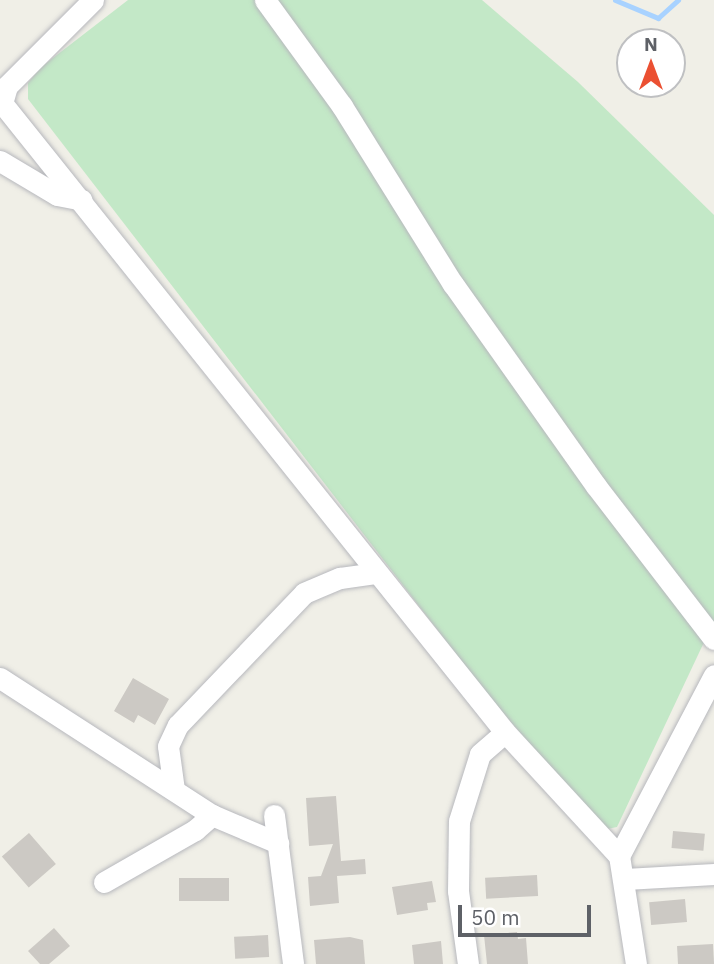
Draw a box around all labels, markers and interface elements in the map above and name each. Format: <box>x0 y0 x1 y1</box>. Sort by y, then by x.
north arrow <box>616 28 686 98</box>
text: N <box>644 32 658 56</box>
scale bar <box>462 890 595 934</box>
text: 50 m <box>471 903 520 931</box>

